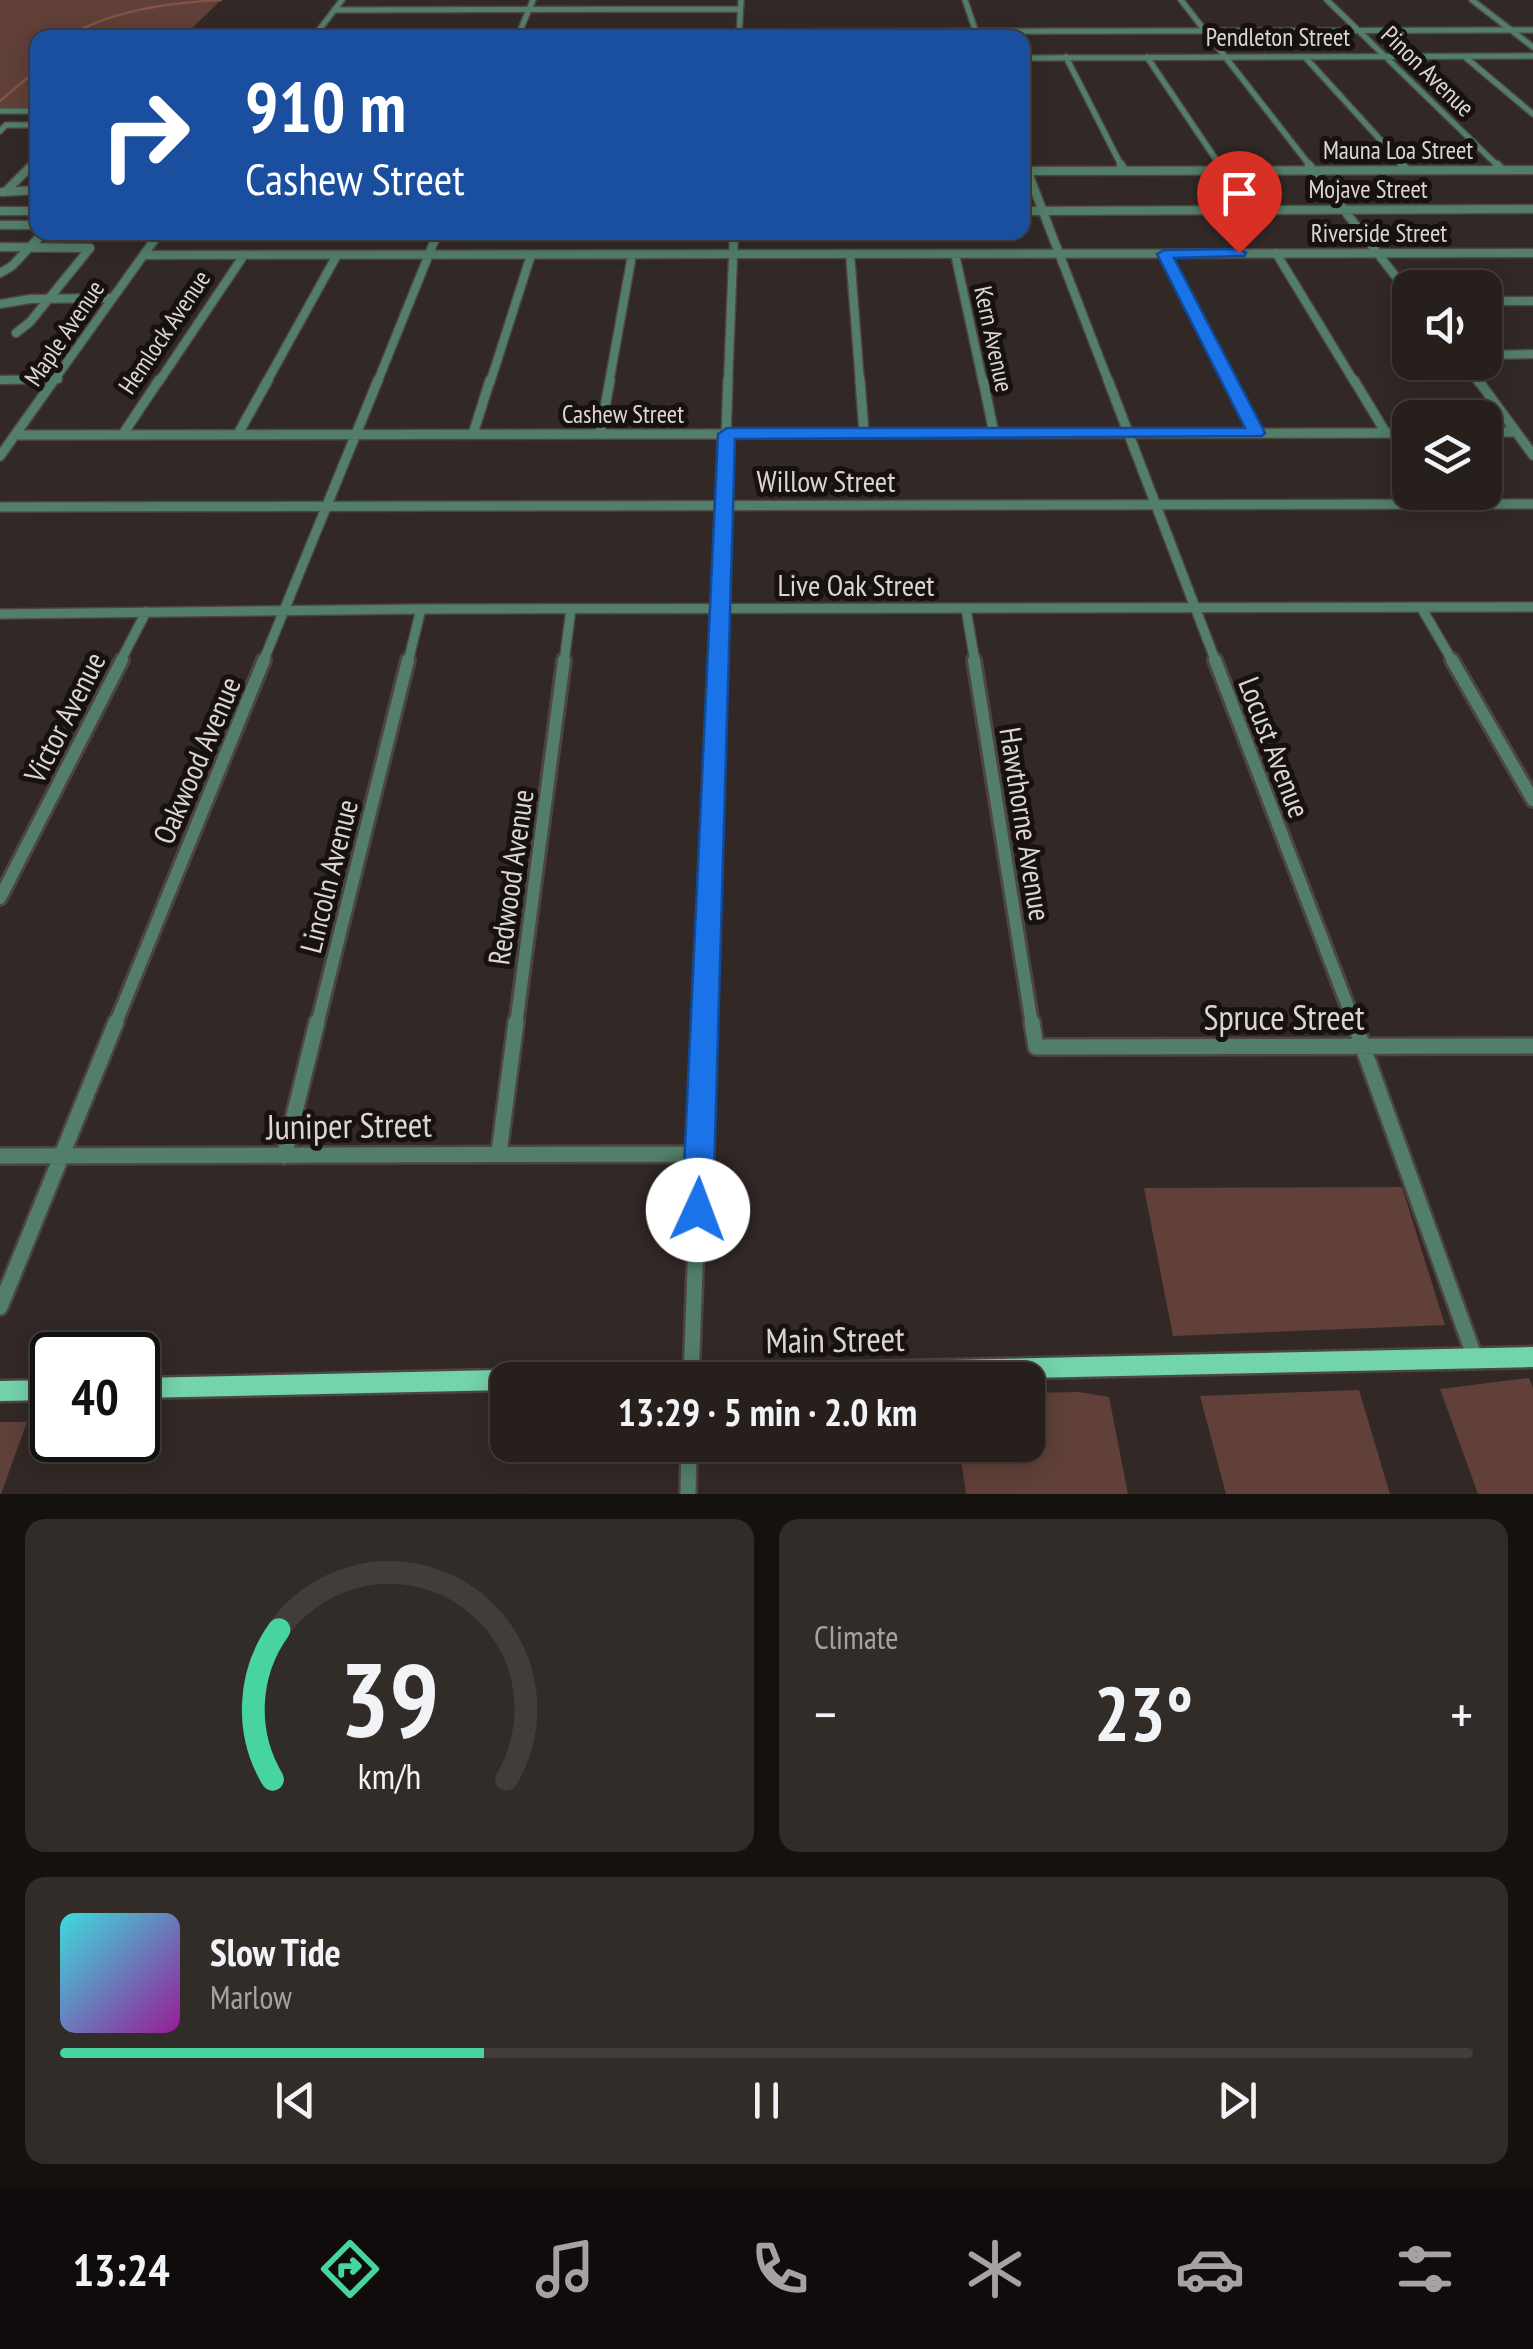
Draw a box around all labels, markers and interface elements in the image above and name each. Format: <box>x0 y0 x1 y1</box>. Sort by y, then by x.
street label: Pinon Avenue <box>1375 19 1481 123</box>
street label: Pendleton Street <box>1206 21 1350 53</box>
text: 910 m <box>245 61 406 151</box>
icon: right <box>80 70 210 200</box>
street label: Mauna Loa Street <box>1323 134 1473 166</box>
text: Cashew Street <box>245 149 465 207</box>
pin <box>1197 151 1282 254</box>
icon: arrive <box>1212 166 1267 221</box>
street label: Mojave Street <box>1308 173 1428 205</box>
street label: Riverside Street <box>1311 217 1447 249</box>
street label: Hemlock Avenue <box>111 264 217 400</box>
map controls <box>1392 270 1502 510</box>
button: sound <box>1392 270 1502 380</box>
street label: Maple Avenue <box>17 274 111 392</box>
street label: Kern Avenue <box>967 283 1021 395</box>
street label: Cashew Street <box>562 398 684 430</box>
button: layers <box>1392 400 1502 510</box>
street label: Willow Street <box>757 461 896 500</box>
street label: Live Oak Street <box>777 565 935 604</box>
street label: Victor Avenue <box>14 645 114 790</box>
street label: Oakwood Avenue <box>143 671 249 849</box>
street label: Locust Avenue <box>1230 671 1320 823</box>
street label: Hawthorne Avenue <box>991 724 1061 924</box>
street label: Redwood Avenue <box>478 787 542 967</box>
street label: Lincoln Avenue <box>290 795 366 957</box>
street label: Spruce Street <box>1203 994 1365 1040</box>
street label: Juniper Street <box>265 1101 433 1149</box>
position arrow <box>646 1158 750 1262</box>
street label: Main Street <box>765 1315 905 1363</box>
speed limit sign: 40 <box>30 1332 160 1462</box>
text: 13:29 · 5 min · 2.0 km <box>618 1387 917 1436</box>
text: Climate <box>814 1616 898 1658</box>
text: 39 <box>340 1631 439 1766</box>
text: 23° <box>1094 1665 1193 1762</box>
text: − <box>814 1678 837 1749</box>
text: + <box>1450 1678 1473 1749</box>
text: km/h <box>358 1753 421 1799</box>
text: Slow Tide <box>210 1927 341 1976</box>
text: Marlow <box>210 1976 292 2018</box>
icon: previous <box>268 2073 323 2128</box>
icon: pause <box>739 2073 794 2128</box>
icon: next <box>1210 2073 1265 2128</box>
icon: directions <box>315 2234 385 2304</box>
icon: music <box>530 2234 600 2304</box>
icon: phone <box>745 2234 815 2304</box>
icon: climate <box>960 2234 1030 2304</box>
icon: car <box>1175 2234 1245 2304</box>
icon: filters <box>1390 2234 1460 2304</box>
text: 13:24 <box>73 2240 170 2298</box>

